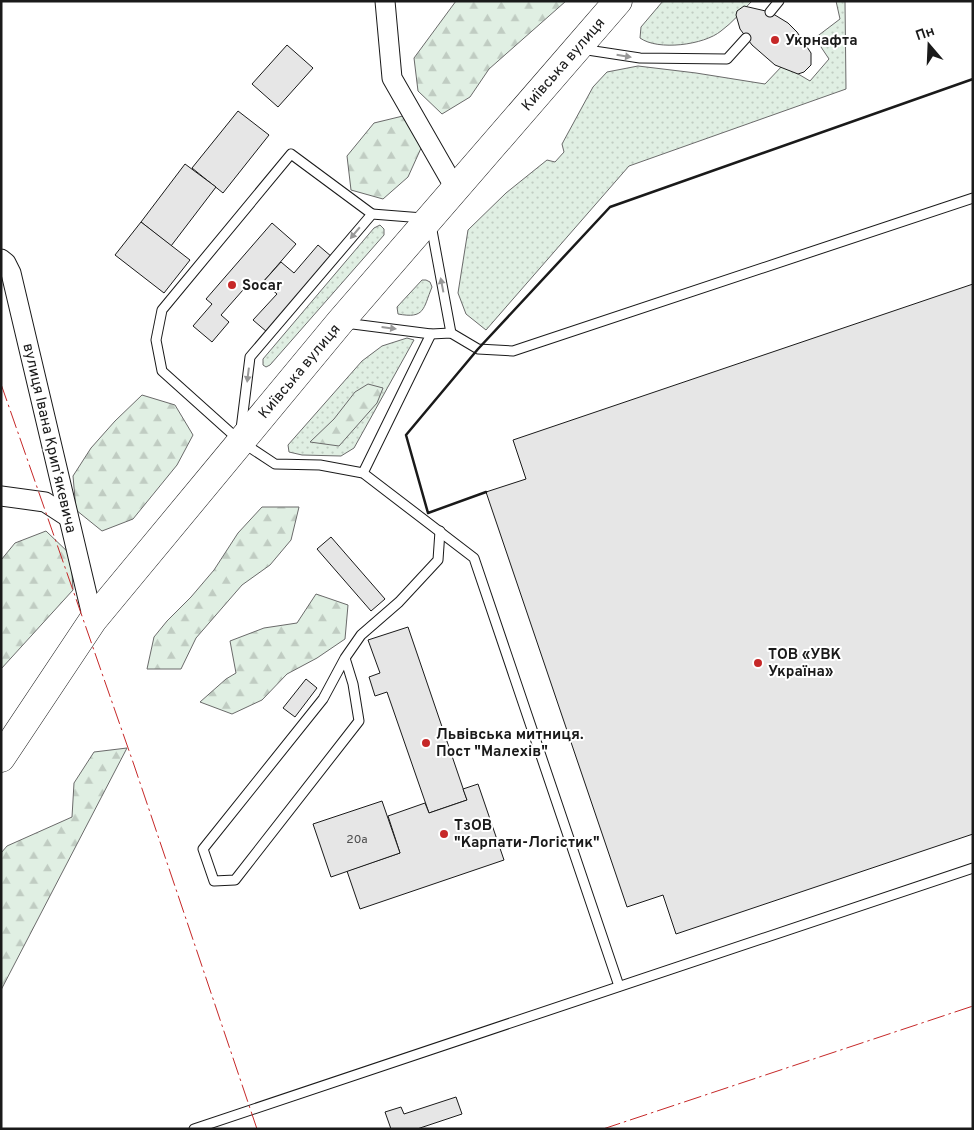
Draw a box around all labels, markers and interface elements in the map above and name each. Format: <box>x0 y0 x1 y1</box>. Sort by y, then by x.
street label: Київська вулиця <box>518 14 610 116</box>
north arrow <box>904 20 954 70</box>
text: Пн <box>914 23 937 45</box>
place label: Укрнафта <box>785 32 858 51</box>
marker: Укрнафта <box>769 34 781 46</box>
one-way arrow <box>616 52 632 60</box>
one-way arrow <box>350 227 361 240</box>
one-way arrow <box>438 276 446 292</box>
place label: Socar <box>242 277 283 296</box>
marker: Socar <box>226 279 238 291</box>
street label: Київська вулиця <box>255 321 345 423</box>
one-way arrow <box>381 324 397 332</box>
street label: вулиця Івана Крипʼякевича <box>17 342 80 535</box>
one-way arrow <box>244 367 252 383</box>
place label: ТОВ «УВК Україна» <box>768 646 842 682</box>
marker: ТОВ «УВК Україна» <box>752 657 764 669</box>
place label: Львівська митниця. Пост "Малехів" <box>436 726 584 762</box>
marker: Львівська митниця. Пост "Малехів" <box>420 737 432 749</box>
place label: ТзОВ "Карпати-Логістик" <box>454 817 600 853</box>
marker: ТзОВ "Карпати-Логістик" <box>438 828 450 840</box>
house number: 20а <box>346 832 368 848</box>

